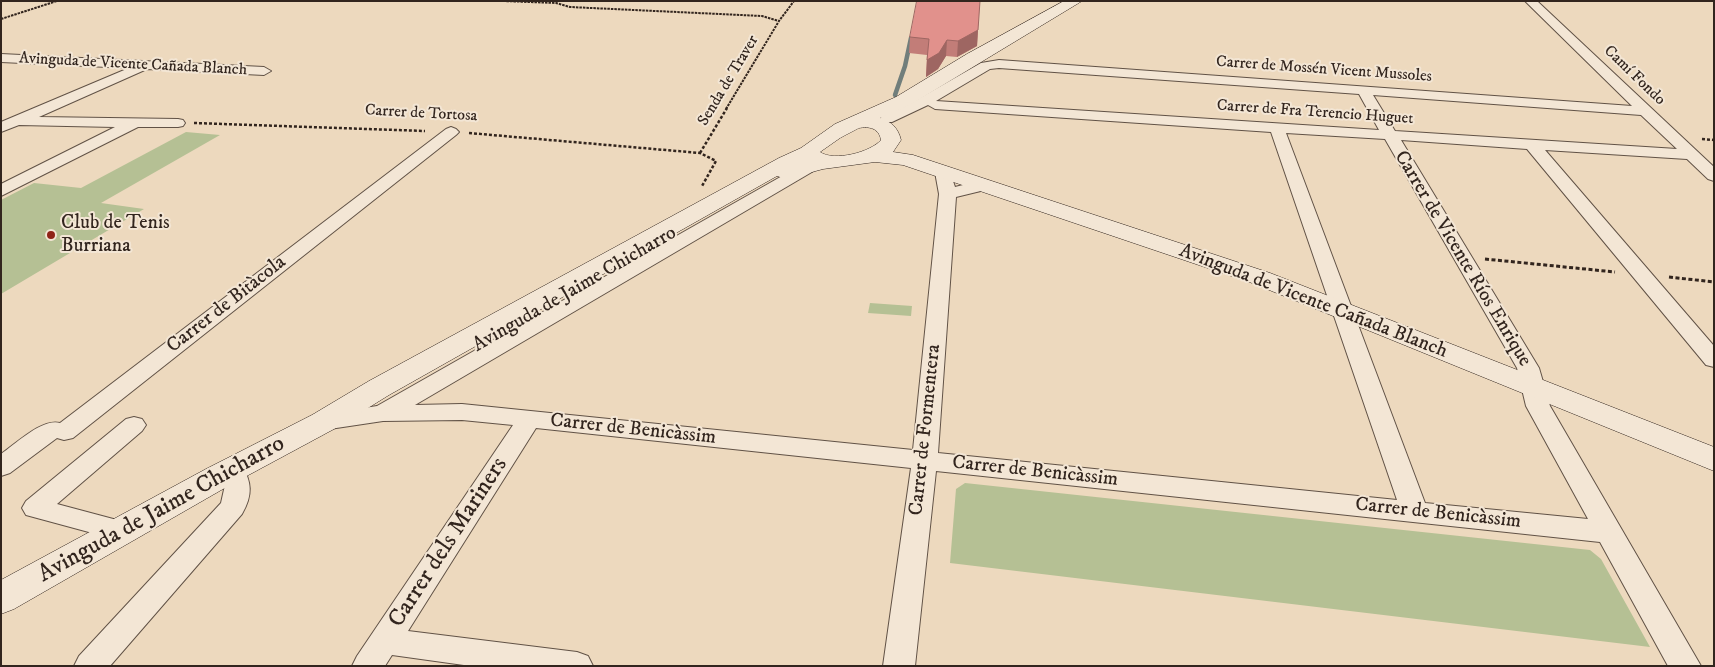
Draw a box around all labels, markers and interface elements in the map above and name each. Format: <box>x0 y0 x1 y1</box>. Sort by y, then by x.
street label: Senda de Traver <box>694 32 764 130</box>
street label: Camí Fondo <box>1599 42 1669 110</box>
street label: Avinguda de Vicente Cañada Blanch <box>18 49 248 81</box>
street label: Carrer de Mossén Vicent Mussoles <box>1215 53 1433 87</box>
street label: Carrer de Fra Terencio Huguet <box>1216 97 1414 129</box>
street label: Carrer de Tortosa <box>364 101 478 127</box>
street label: Carrer de Vicente Ríos Enrique <box>1388 147 1536 371</box>
place label: Club de Tenis Burriana <box>61 212 170 259</box>
street label: Avinguda de Jaime Chicharro <box>469 222 681 358</box>
marker: Club de Tenis Burriana <box>45 229 57 241</box>
street label: Avinguda de Vicente Cañada Blanch <box>1175 240 1451 364</box>
street label: Carrer de Bitàcola <box>163 251 291 359</box>
street label: Carrer de Formentera <box>905 343 947 517</box>
street label: Carrer de Benicàssim <box>549 409 717 451</box>
street label: Avinguda de Jaime Chicharro <box>34 430 290 590</box>
street label: Carrer de Benicàssim <box>951 451 1119 493</box>
street label: Carrer dels Mariners <box>383 453 515 633</box>
street label: Carrer de Benicàssim <box>1354 493 1522 535</box>

